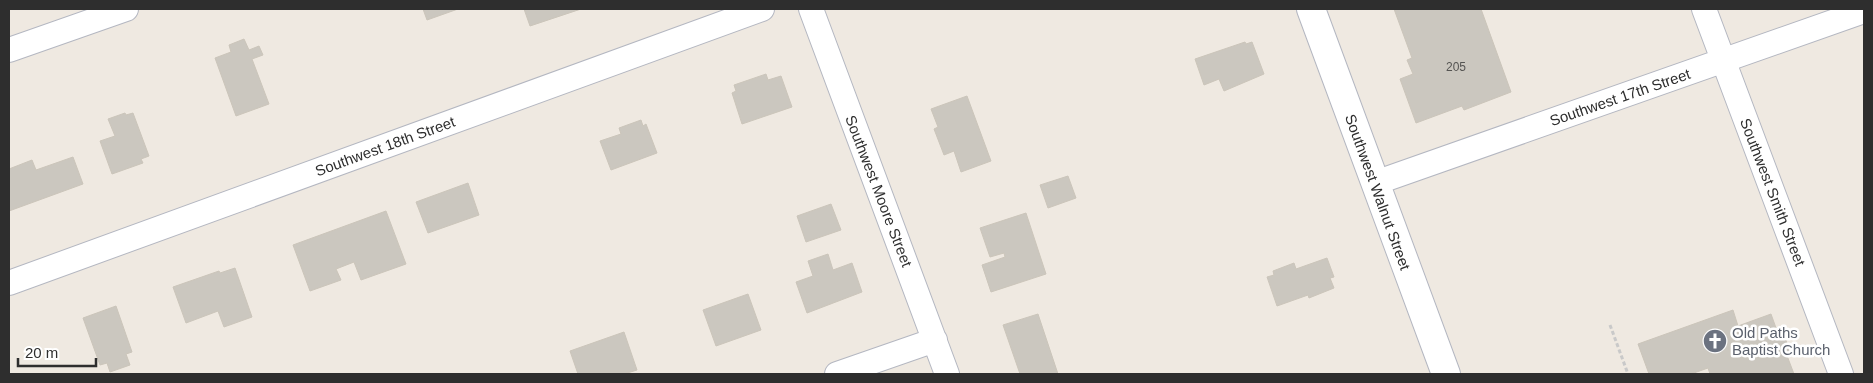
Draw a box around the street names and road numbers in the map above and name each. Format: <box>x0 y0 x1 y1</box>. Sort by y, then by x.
street label: Southwest 17th Street <box>1547 65 1693 129</box>
street label: Southwest 18th Street <box>313 112 458 179</box>
street label: Southwest Walnut Street <box>1342 112 1414 273</box>
street label: Southwest Moore Street <box>842 113 916 270</box>
street label: Southwest Smith Street <box>1737 116 1809 269</box>

